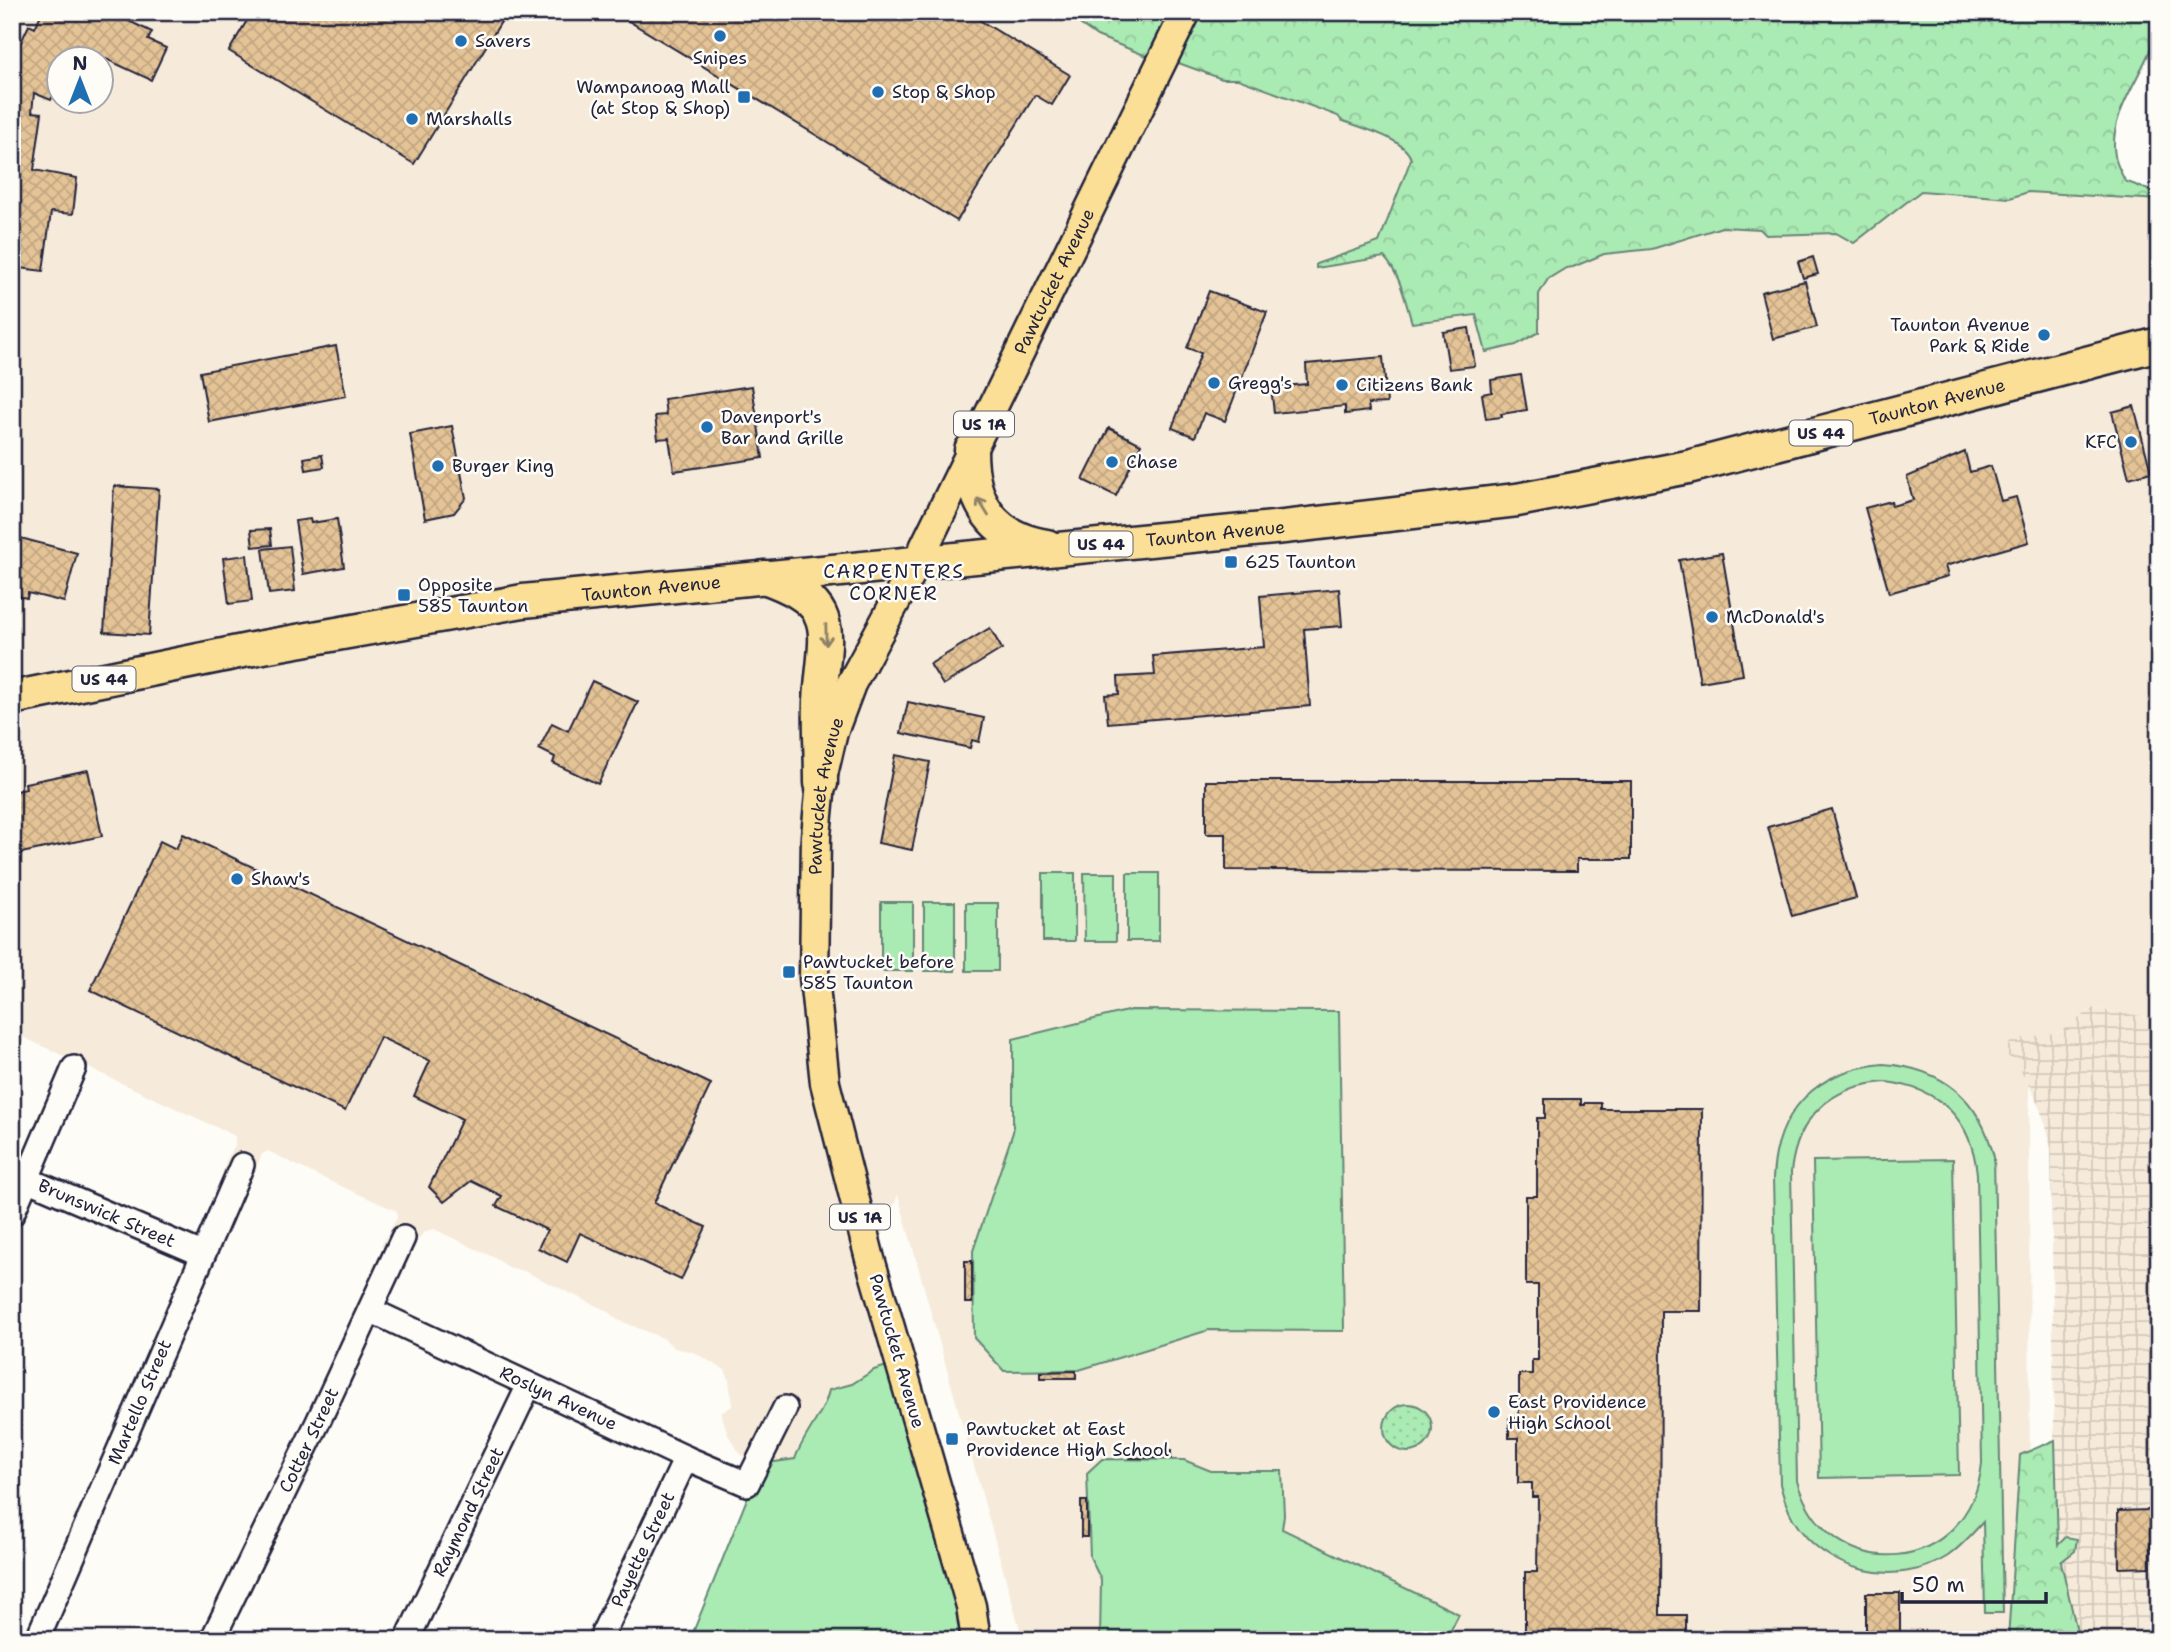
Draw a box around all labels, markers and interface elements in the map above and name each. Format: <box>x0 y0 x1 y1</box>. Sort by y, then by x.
marker: Snipes <box>712 28 728 44</box>
place label: Savers <box>475 29 531 53</box>
marker: Savers <box>453 33 469 49</box>
north arrow <box>46 46 116 116</box>
place label: Snipes <box>693 46 747 70</box>
text: N <box>72 51 88 76</box>
place label: Wampanoag Mall (at Stop & Shop) <box>576 75 731 120</box>
place label: Stop & Shop <box>892 80 996 104</box>
marker: Stop & Shop <box>870 84 886 100</box>
marker: Wampanoag Mall (at Stop & Shop) <box>736 89 752 105</box>
place label: Marshalls <box>426 107 512 131</box>
marker: Marshalls <box>404 111 420 127</box>
street label: Pawtucket Avenue <box>1008 204 1100 358</box>
place label: Taunton Avenue Park & Ride <box>1890 313 2030 358</box>
marker: Taunton Avenue Park & Ride <box>2036 327 2052 343</box>
place label: Gregg's <box>1228 371 1292 395</box>
place label: Citizens Bank <box>1356 373 1473 397</box>
street label: Taunton Avenue <box>1866 373 2008 431</box>
marker: Gregg's <box>1206 375 1222 391</box>
marker: Citizens Bank <box>1334 377 1350 393</box>
place label: Davenport's Bar and Grille <box>721 405 844 450</box>
road number: US 1A <box>954 412 1014 436</box>
marker: Davenport's Bar and Grille <box>699 419 715 435</box>
road number: US 44 <box>1790 420 1853 446</box>
place label: KFC <box>2085 430 2117 454</box>
marker: KFC <box>2123 434 2139 450</box>
place label: Chase <box>1126 450 1178 474</box>
place label: Burger King <box>452 454 554 478</box>
marker: Chase <box>1104 454 1120 470</box>
marker: Burger King <box>430 458 446 474</box>
one-way arrow <box>976 498 990 518</box>
street label: Taunton Avenue <box>1145 515 1286 552</box>
road number: US 44 <box>1070 531 1132 556</box>
place label: 625 Taunton <box>1245 550 1356 574</box>
marker: 625 Taunton <box>1223 554 1239 570</box>
district label: CARPENTERS CORNER <box>823 559 965 606</box>
street label: Taunton Avenue <box>580 570 722 607</box>
place label: Opposite 585 Taunton <box>418 573 528 618</box>
marker: Opposite 585 Taunton <box>396 587 412 603</box>
place label: McDonald's <box>1726 605 1825 629</box>
marker: McDonald's <box>1704 609 1720 625</box>
one-way arrow <box>819 623 832 646</box>
road number: US 44 <box>72 666 136 692</box>
street label: Pawtucket Avenue <box>803 714 850 875</box>
place label: Shaw's <box>251 867 311 891</box>
marker: Shaw's <box>229 871 245 887</box>
place label: Pawtucket before 585 Taunton <box>803 950 954 995</box>
marker: Pawtucket before 585 Taunton <box>781 964 797 980</box>
street label: Brunswick Street <box>34 1174 179 1253</box>
road number: US 1A <box>830 1204 890 1230</box>
street label: Pawtucket Avenue <box>863 1271 931 1431</box>
street label: Martello Street <box>102 1336 177 1469</box>
street label: Roslyn Avenue <box>496 1360 621 1436</box>
street label: Cotter Street <box>273 1384 344 1497</box>
place label: East Providence High School <box>1508 1390 1647 1435</box>
marker: East Providence High School <box>1486 1404 1502 1420</box>
place label: Pawtucket at East Providence High School <box>966 1417 1170 1462</box>
marker: Pawtucket at East Providence High School <box>944 1431 960 1447</box>
street label: Raymond Street <box>427 1443 510 1581</box>
street label: Payette Street <box>605 1488 680 1611</box>
scale bar <box>1902 1561 2045 1605</box>
text: 50 m <box>1912 1571 1965 1599</box>

